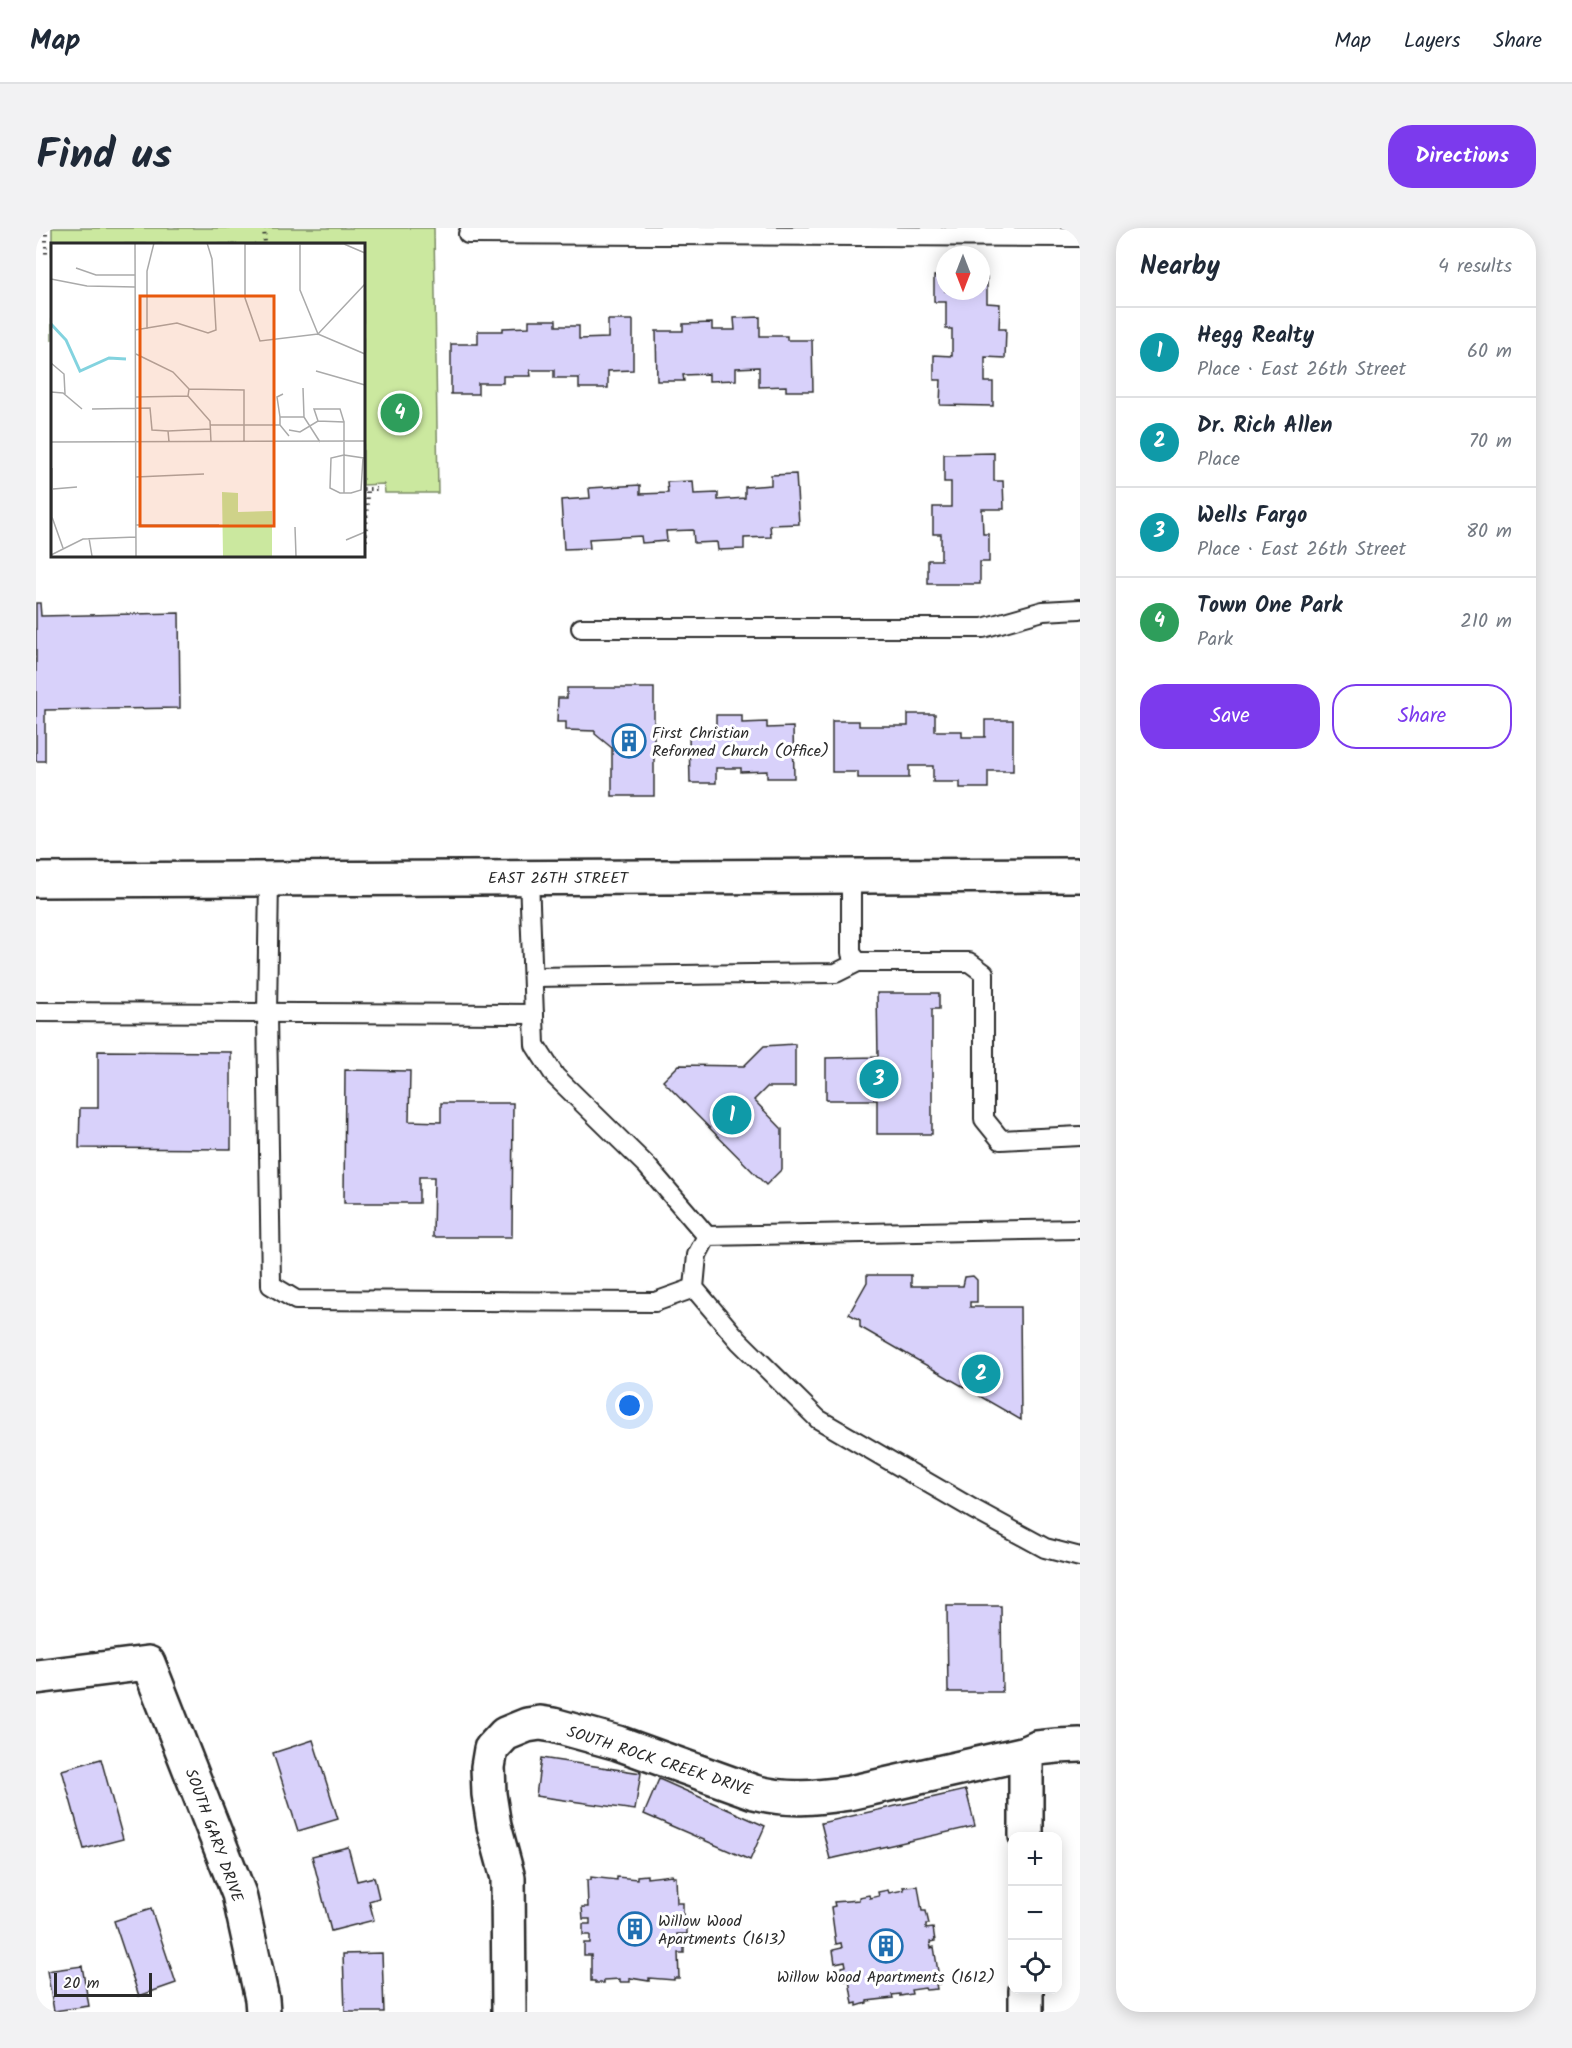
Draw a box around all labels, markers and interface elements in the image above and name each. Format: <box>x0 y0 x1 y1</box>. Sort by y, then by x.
text: Map <box>30 19 81 64</box>
text: Map <box>1334 25 1371 58</box>
text: Layers <box>1404 25 1460 58</box>
text: Share <box>1493 25 1542 58</box>
text: Find us <box>36 123 172 190</box>
button: Directions <box>1388 125 1536 188</box>
inset map <box>51 243 364 556</box>
north arrow <box>936 246 990 300</box>
text: Nearby <box>1140 246 1220 288</box>
text: 4 results <box>1438 251 1512 283</box>
text: Hegg Realty <box>1197 319 1314 354</box>
text: 1 <box>1156 336 1163 368</box>
text: 60 m <box>1467 336 1512 368</box>
text: Place · East 26th Street <box>1197 354 1406 386</box>
pin: 4 <box>380 390 420 435</box>
text: Dr. Rich Allen <box>1197 409 1332 444</box>
text: 2 <box>1154 426 1165 458</box>
text: 70 m <box>1469 426 1512 458</box>
text: Place <box>1197 444 1240 476</box>
text: Wells Fargo <box>1197 499 1307 534</box>
text: 3 <box>1154 516 1165 548</box>
text: 80 m <box>1466 516 1512 548</box>
text: Place · East 26th Street <box>1197 534 1406 566</box>
text: Town One Park <box>1197 589 1342 624</box>
text: 4 <box>1154 606 1165 638</box>
text: 210 m <box>1460 606 1512 638</box>
text: Park <box>1197 624 1233 656</box>
button: Save <box>1140 684 1320 749</box>
button: Share <box>1332 684 1512 749</box>
place label: First Christian Reformed Church (Office) <box>652 721 829 764</box>
building icon: First Christian Reformed Church (Office) <box>611 723 647 759</box>
street label: EAST 26TH STREET <box>488 866 629 891</box>
pin: 3 <box>860 1056 898 1102</box>
pin: 1 <box>712 1092 752 1138</box>
pin: 2 <box>962 1352 1000 1396</box>
your location <box>615 1391 644 1420</box>
street label: SOUTH ROCK CREEK DRIVE <box>563 1720 756 1804</box>
street label: SOUTH GARY DRIVE <box>178 1765 250 1906</box>
map controls <box>1008 1832 1062 1994</box>
button: + <box>1008 1832 1062 1886</box>
button: − <box>1008 1886 1062 1940</box>
place label: Willow Wood Apartments (1613) <box>658 1909 786 1952</box>
building icon: Willow Wood Apartments (1613) <box>617 1911 653 1947</box>
building icon: Willow Wood Apartments (1612) <box>868 1928 904 1964</box>
button: locate <box>1008 1940 1062 1994</box>
place label: Willow Wood Apartments (1612) <box>777 1965 995 1990</box>
scale bar <box>54 1970 152 1998</box>
text: 20 m <box>63 1971 99 1996</box>

